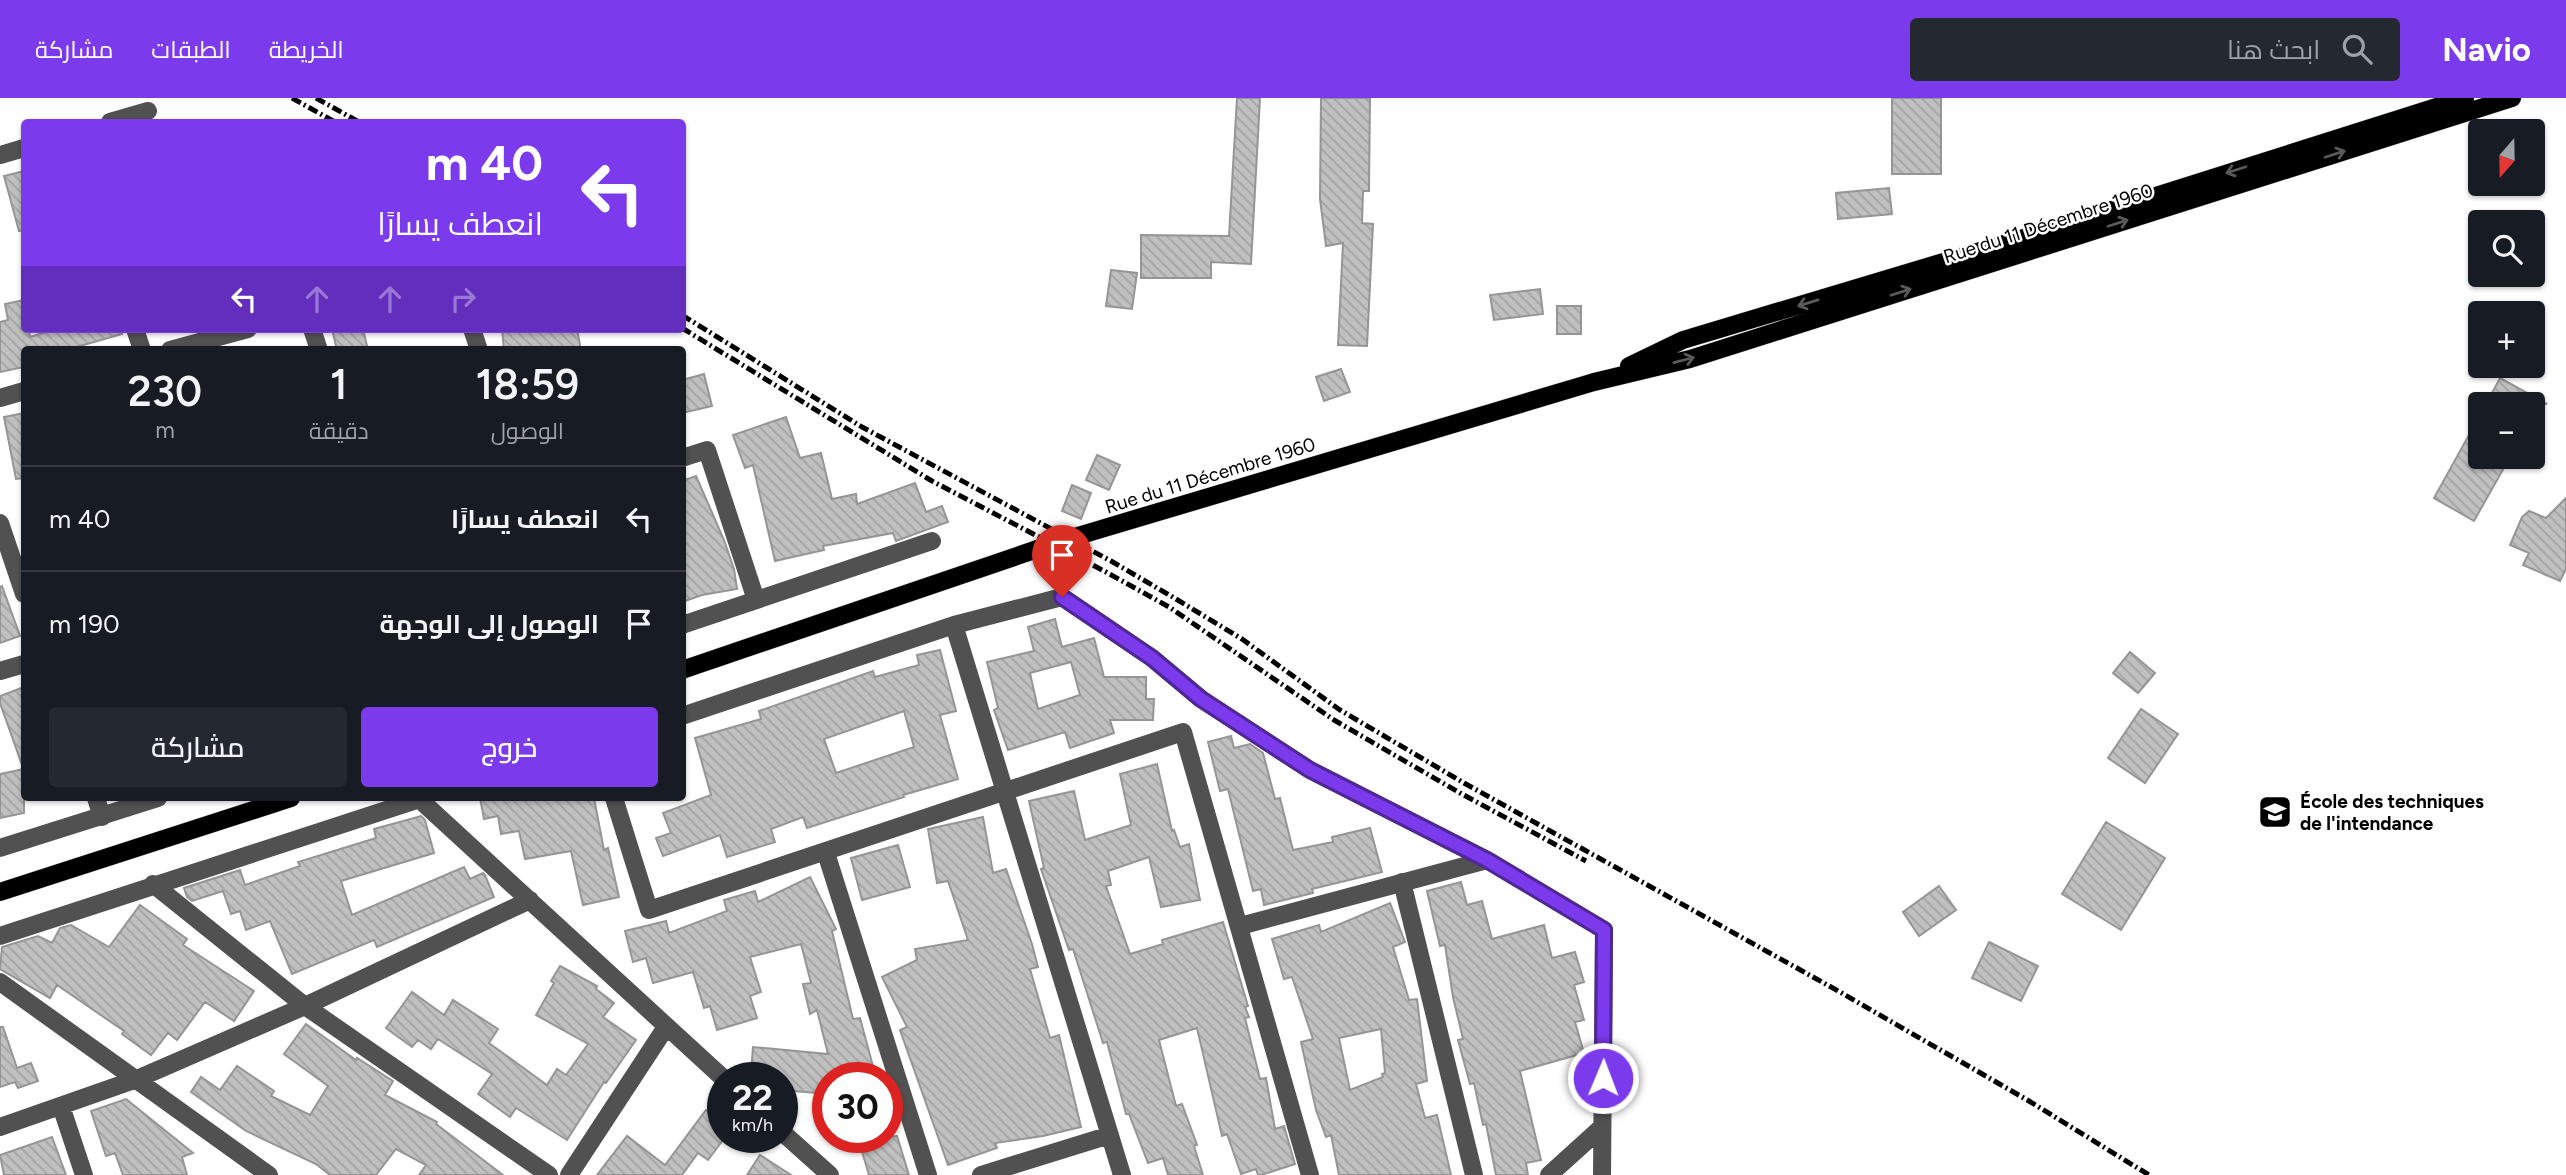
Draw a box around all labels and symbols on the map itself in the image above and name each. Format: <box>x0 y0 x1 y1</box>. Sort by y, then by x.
north arrow <box>2468 119 2544 196</box>
one-way arrow <box>2323 147 2345 160</box>
one-way arrow <box>2225 165 2247 178</box>
street label: Rue du 11 Décembre 1960 <box>1941 179 2156 268</box>
one-way arrow <box>2106 216 2128 228</box>
one-way arrow <box>1890 285 1912 298</box>
one-way arrow <box>1797 297 1819 310</box>
one-way arrow <box>1673 353 1695 366</box>
street label: Rue du 11 Décembre 1960 <box>1102 432 1318 518</box>
pin <box>1032 525 1092 597</box>
place label: École des techniques de l'intendance <box>2300 790 2484 835</box>
school or university icon: École des techniques de l'intendance <box>2256 793 2294 831</box>
position arrow <box>1566 1041 1640 1115</box>
speed limit sign: 30 <box>812 1062 903 1153</box>

